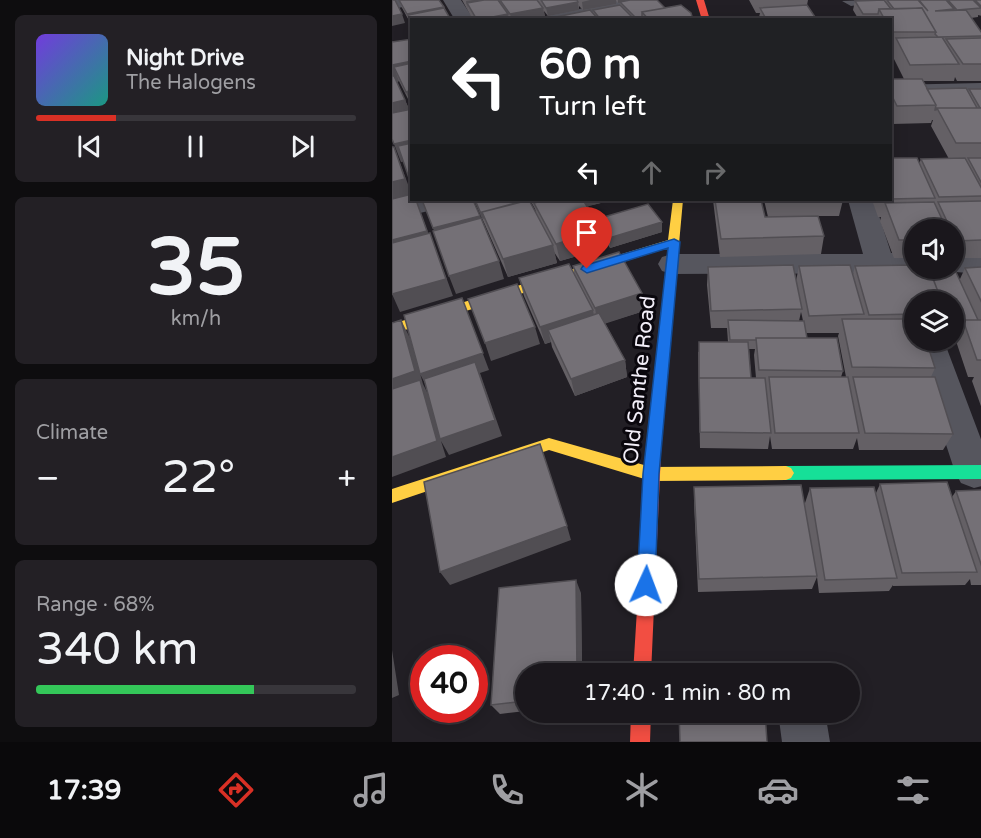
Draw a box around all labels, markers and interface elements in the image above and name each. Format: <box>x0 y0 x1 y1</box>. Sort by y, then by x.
text: 60 m <box>539 39 641 90</box>
icon: left <box>440 42 518 120</box>
text: Night Drive <box>126 45 244 71</box>
text: The Halogens <box>126 71 256 95</box>
text: Turn left <box>539 90 646 123</box>
icon: previous <box>73 130 106 163</box>
icon: pause <box>179 130 212 163</box>
icon: next <box>286 130 319 163</box>
icon: left <box>572 156 605 189</box>
icon: ahead <box>635 156 668 189</box>
icon: right <box>698 156 731 189</box>
pin <box>561 207 612 269</box>
icon: arrive <box>570 216 603 249</box>
map controls <box>904 219 964 351</box>
button: sound <box>904 219 964 279</box>
text: 35 <box>147 221 245 315</box>
button: layers <box>904 291 964 351</box>
street label: Old Santhe Road <box>618 295 661 465</box>
text: km/h <box>171 307 221 331</box>
text: Climate <box>36 421 108 445</box>
text: 22° <box>162 451 235 505</box>
text: − <box>36 459 60 498</box>
text: + <box>337 459 356 498</box>
position arrow <box>614 553 678 617</box>
text: Range · 68% <box>36 593 155 617</box>
text: 340 km <box>36 623 198 677</box>
speed limit sign: 40 <box>410 645 488 723</box>
text: 17:40 · 1 min · 80 m <box>584 680 791 706</box>
icon: directions <box>215 769 257 811</box>
icon: music <box>350 769 392 811</box>
icon: phone <box>486 769 528 811</box>
icon: climate <box>621 769 663 811</box>
icon: car <box>757 769 799 811</box>
icon: filters <box>892 769 934 811</box>
text: 17:39 <box>47 774 122 807</box>

